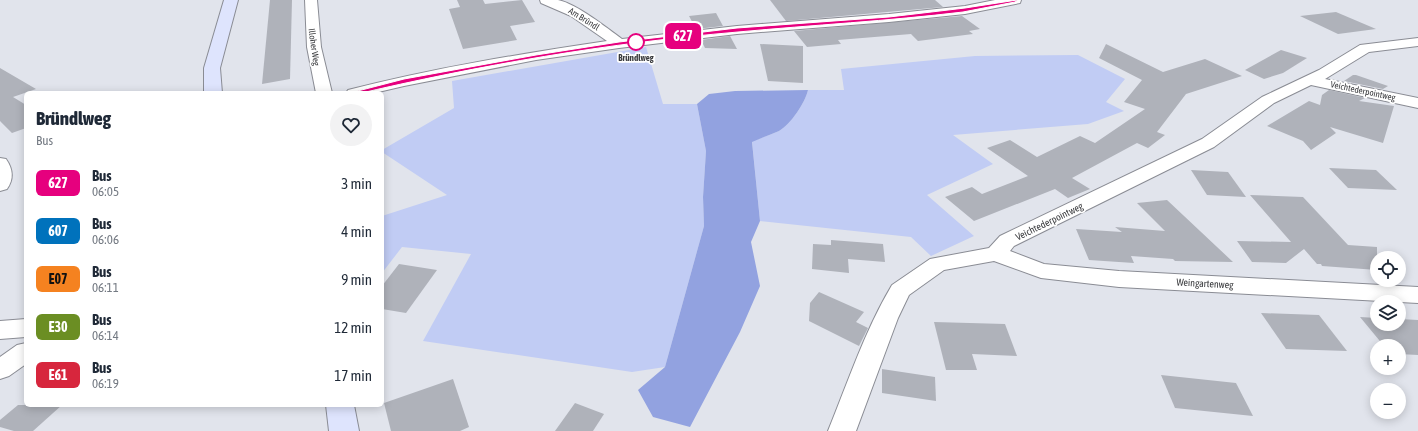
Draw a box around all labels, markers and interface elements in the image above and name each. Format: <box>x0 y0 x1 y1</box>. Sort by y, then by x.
street label: Am Bründl <box>567 6 602 33</box>
line badge: 627 <box>660 23 706 49</box>
street label: Illoher Weg <box>306 28 322 67</box>
text: 627 <box>673 28 693 44</box>
marker: Bründlweg <box>627 33 645 51</box>
place label: Bründlweg <box>618 53 654 63</box>
street label: Veichtederpointweg <box>1330 79 1397 103</box>
button: heart <box>330 104 372 146</box>
text: Bründlweg <box>36 107 111 129</box>
text: Bus <box>36 133 53 148</box>
text: Bus <box>92 167 112 184</box>
text: 627 <box>48 175 68 191</box>
text: 3 min <box>341 175 372 192</box>
text: 06:05 <box>92 184 119 199</box>
street label: Veichtederpointweg <box>1014 200 1085 243</box>
text: Bus <box>92 215 112 232</box>
text: 607 <box>48 223 68 239</box>
text: 4 min <box>341 223 372 240</box>
text: 06:06 <box>92 232 119 247</box>
map controls <box>1370 251 1406 419</box>
button: locate <box>1370 251 1406 287</box>
text: Bus <box>92 263 112 280</box>
text: E07 <box>48 271 68 287</box>
text: 9 min <box>341 271 372 288</box>
street label: Weingartenweg <box>1176 277 1234 291</box>
text: 06:11 <box>92 280 119 295</box>
button: layers <box>1370 295 1406 331</box>
text: Bus <box>92 311 112 328</box>
text: E30 <box>48 319 68 335</box>
text: 12 min <box>334 319 372 336</box>
text: 06:14 <box>92 328 119 343</box>
button: + <box>1370 339 1406 375</box>
text: Bus <box>92 359 112 376</box>
text: E61 <box>48 367 68 383</box>
text: 17 min <box>334 367 372 384</box>
text: 06:19 <box>92 376 119 391</box>
button: − <box>1370 383 1406 419</box>

